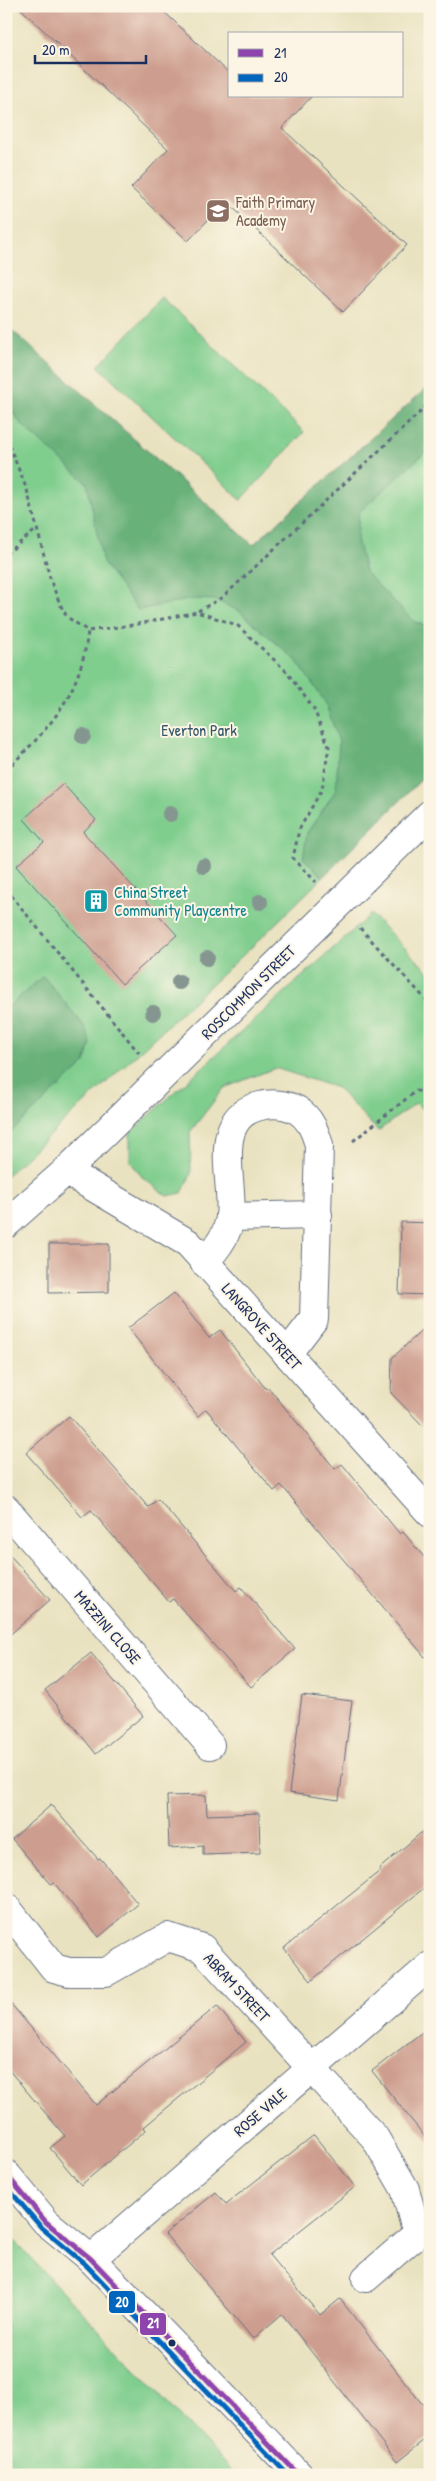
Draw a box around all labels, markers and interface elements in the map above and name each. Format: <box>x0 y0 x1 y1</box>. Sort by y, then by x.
scale bar <box>35 32 146 64</box>
legend <box>228 32 404 98</box>
text: 20 m <box>42 39 69 60</box>
text: 21 <box>274 42 286 63</box>
text: 20 <box>274 66 288 87</box>
place label: Faith Primary Academy <box>235 191 316 231</box>
school or university icon: Faith Primary Academy <box>205 198 231 224</box>
park label: Everton Park <box>161 719 237 741</box>
place label: China Street Community Playcentre <box>114 881 248 921</box>
building icon: China Street Community Playcentre <box>83 888 109 914</box>
street label: ROSCOMMON STREET <box>196 940 300 1044</box>
street label: LANGROVE STREET <box>217 1278 307 1374</box>
street label: MAZZINI CLOSE <box>70 1585 146 1669</box>
street label: ABRAM STREET <box>199 1947 275 2027</box>
street label: ROSE VALE <box>229 2083 291 2141</box>
line badge: 20 <box>108 2290 136 2314</box>
text: 20 <box>116 2292 129 2311</box>
line badge: 21 <box>139 2312 167 2336</box>
text: 21 <box>147 2313 159 2332</box>
unlabelled marker <box>167 2338 177 2348</box>

